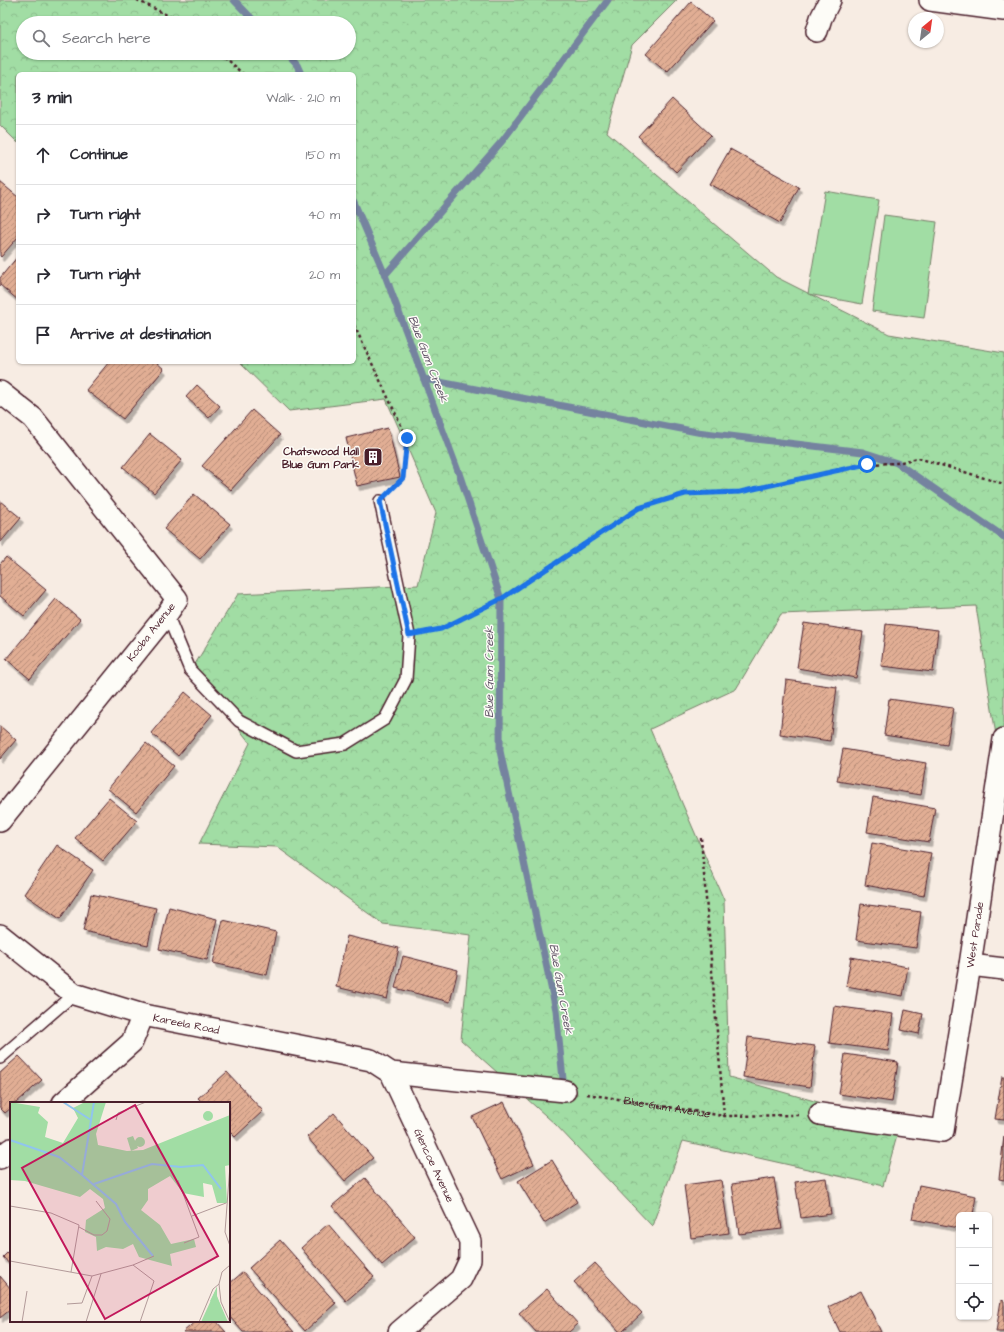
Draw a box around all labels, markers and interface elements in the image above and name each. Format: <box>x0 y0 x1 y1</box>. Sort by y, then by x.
north arrow <box>908 12 944 48</box>
search box <box>16 16 356 60</box>
icon: search <box>30 27 52 49</box>
text: Search here <box>62 28 151 49</box>
text: 3 min <box>32 86 72 110</box>
text: Walk · 210 m <box>266 89 340 107</box>
icon: ahead <box>32 144 54 166</box>
text: Continue <box>70 144 128 165</box>
text: 150 m <box>306 146 340 164</box>
icon: right <box>32 204 54 226</box>
text: Turn right <box>70 204 141 225</box>
text: 40 m <box>308 206 340 224</box>
icon: right <box>32 264 54 286</box>
text: Turn right <box>70 264 141 285</box>
text: 20 m <box>309 266 340 284</box>
water label: Blue Gum Creek <box>404 313 453 405</box>
icon: arrive <box>32 324 54 346</box>
text: Arrive at destination <box>70 324 211 345</box>
route end <box>398 429 416 447</box>
place label: Chatswood Hall Blue Gum Park <box>282 444 359 472</box>
building icon: Chatswood Hall Blue Gum Park <box>362 446 384 468</box>
route start <box>858 455 876 473</box>
street label: Kooba Avenue <box>123 599 179 665</box>
water label: Blue Gum Creek <box>481 625 498 718</box>
street label: West Parade <box>962 901 987 969</box>
water label: Blue Gum Creek <box>545 942 577 1036</box>
street label: Kareela Road <box>152 1010 221 1038</box>
street label: Blue Gum Avenue <box>623 1093 711 1121</box>
inset map <box>10 1102 230 1322</box>
street label: Glencoe Avenue <box>411 1126 458 1205</box>
map controls <box>956 1212 992 1320</box>
button: + <box>956 1212 992 1248</box>
button: − <box>956 1248 992 1284</box>
button: locate <box>956 1284 992 1320</box>

